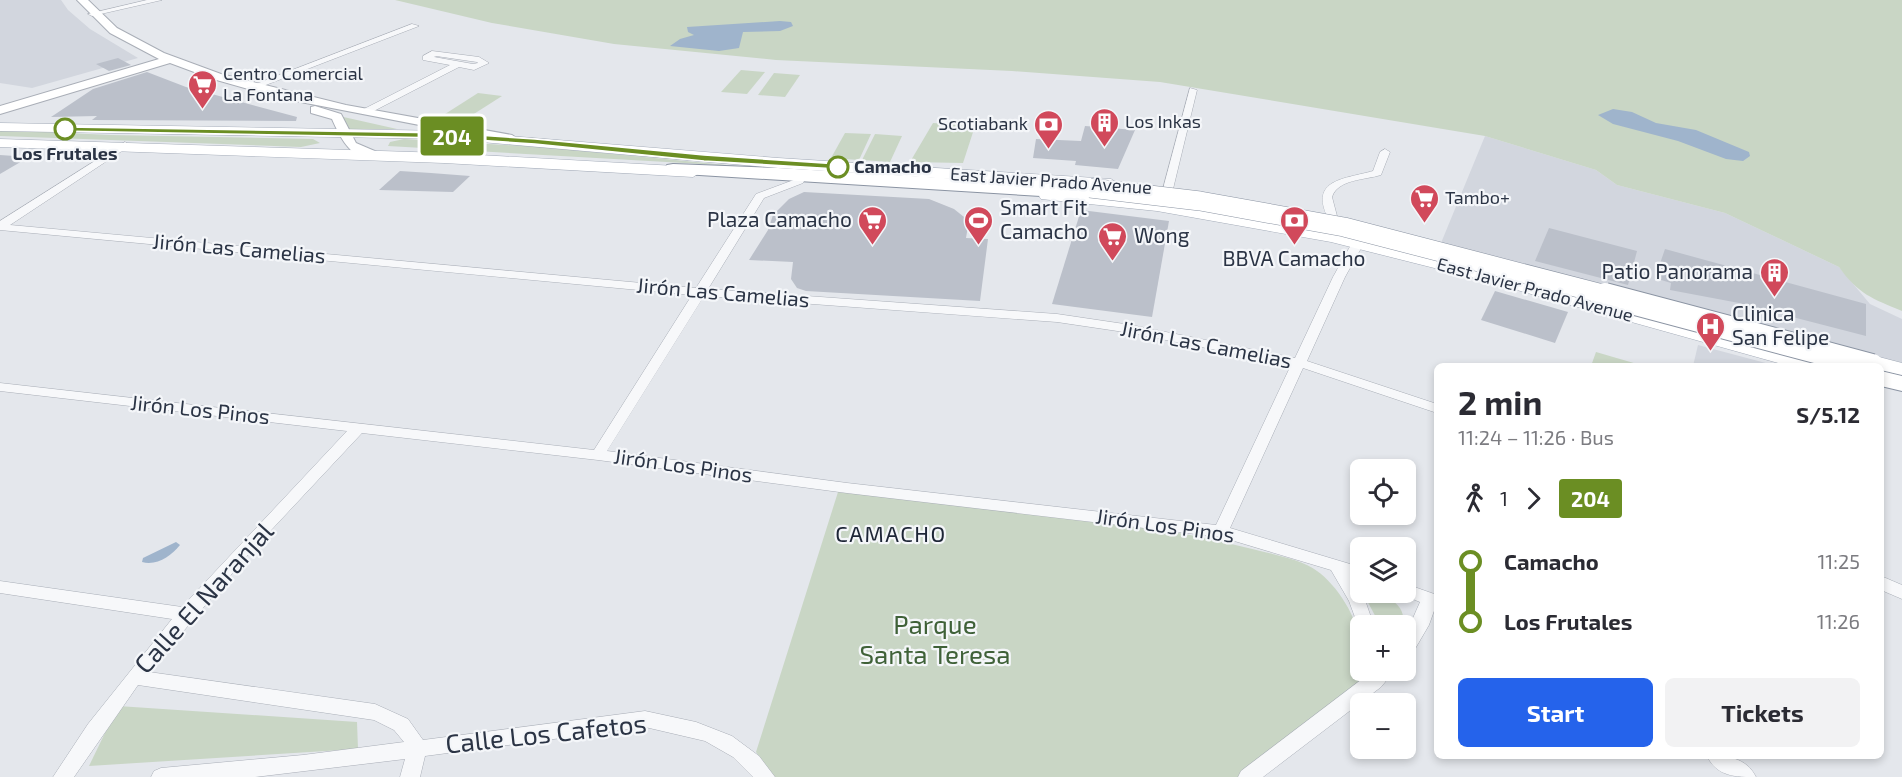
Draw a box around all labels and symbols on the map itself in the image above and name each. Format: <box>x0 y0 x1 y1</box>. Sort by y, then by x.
place label: Centro Comercial La Fontana <box>223 62 364 105</box>
supermarket icon: Centro Comercial La Fontana <box>186 68 218 110</box>
building icon: Los Inkas <box>1088 106 1120 148</box>
bank icon: Scotiabank <box>1033 108 1065 150</box>
place label: Los Inkas <box>1125 110 1201 132</box>
place label: Scotiabank <box>938 112 1028 134</box>
line badge: 204 <box>418 116 486 156</box>
marker: Los Frutales <box>54 118 76 140</box>
place label: Los Frutales <box>12 142 118 164</box>
place label: Camacho <box>854 155 932 177</box>
marker: Camacho <box>827 156 849 178</box>
street label: East Javier Prado Avenue <box>949 162 1153 198</box>
supermarket icon: Tambo+ <box>1408 182 1440 224</box>
place label: Tambo+ <box>1445 186 1510 208</box>
place label: Smart Fit Camacho <box>1000 194 1088 243</box>
supermarket icon: Plaza Camacho <box>857 204 889 246</box>
sports icon: Smart Fit Camacho <box>963 204 995 246</box>
bank icon: BBVA Camacho <box>1278 204 1310 246</box>
place label: Plaza Camacho <box>707 206 852 231</box>
supermarket icon: Wong <box>1097 220 1129 262</box>
place label: Wong <box>1134 222 1190 247</box>
street label: Jirón Las Camelias <box>151 227 327 268</box>
place label: BBVA Camacho <box>1222 245 1366 270</box>
street label: East Javier Prado Avenue <box>1435 252 1636 326</box>
building icon: Patio Panorama <box>1758 256 1790 298</box>
place label: Patio Panorama <box>1602 258 1753 283</box>
street label: Jirón Las Camelias <box>635 271 811 312</box>
place label: Clinica San Felipe <box>1732 300 1829 349</box>
hospital icon: Clinica San Felipe <box>1695 310 1727 352</box>
street label: Jirón Las Camelias <box>1119 315 1294 372</box>
street label: Jirón Los Pinos <box>129 389 271 428</box>
street label: Jirón Los Pinos <box>612 442 754 487</box>
street label: Jirón Los Pinos <box>1094 502 1236 547</box>
street label: Calle El Naranjal <box>127 515 279 679</box>
district label: CAMACHO <box>835 520 947 546</box>
park label: Parque Santa Teresa <box>859 608 1011 669</box>
street label: Calle Los Cafetos <box>444 707 648 758</box>

